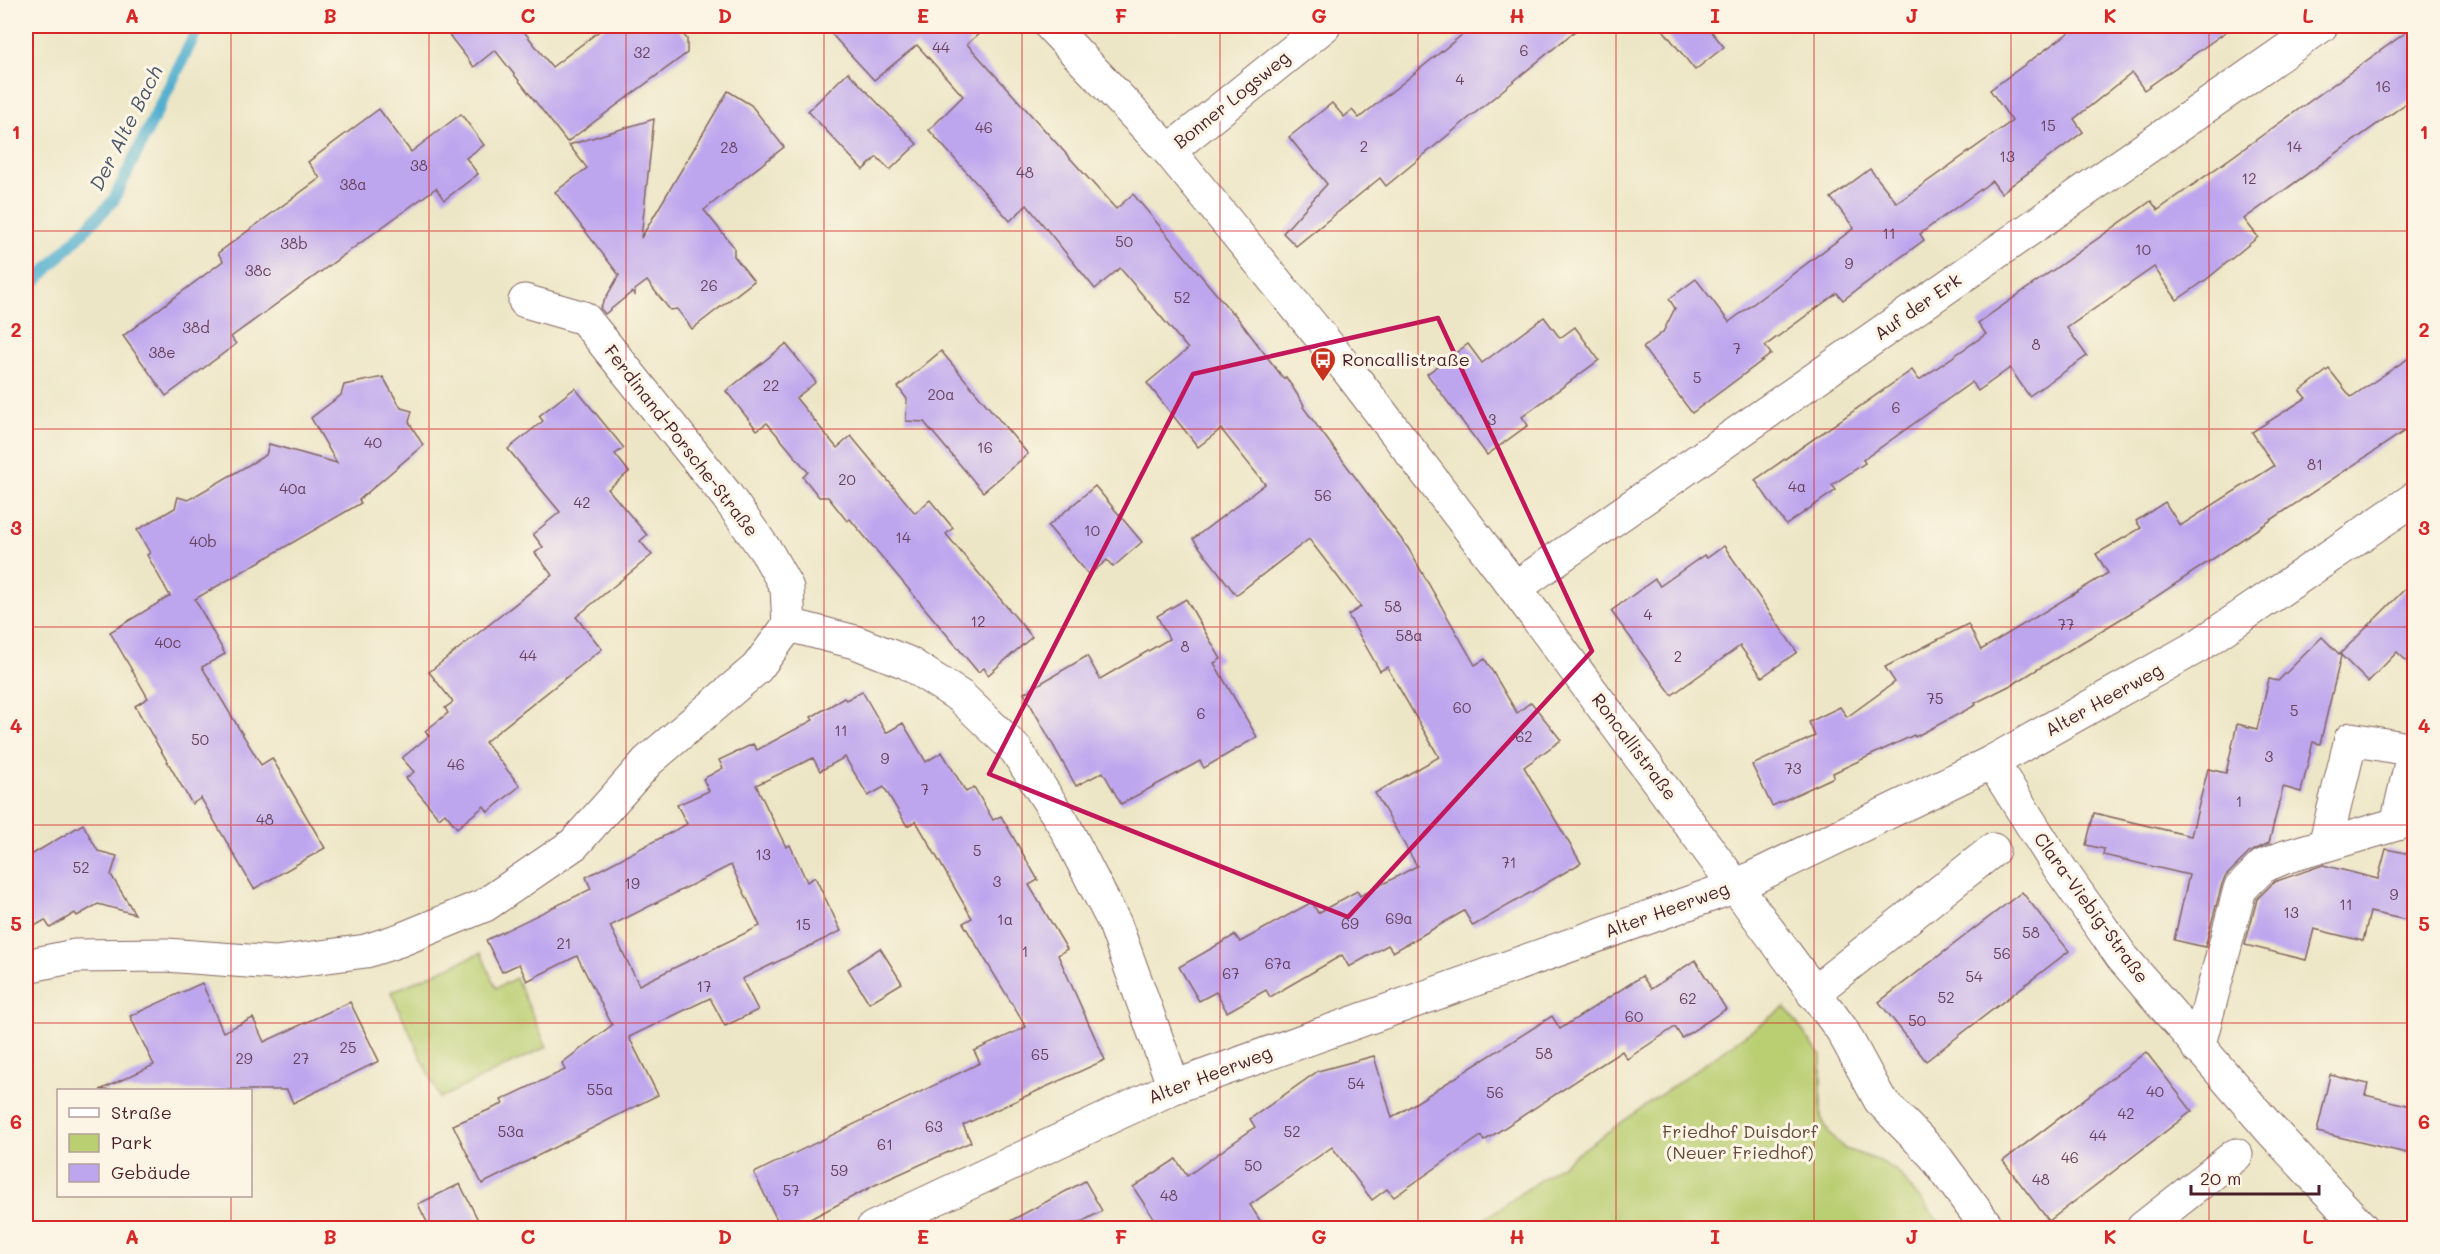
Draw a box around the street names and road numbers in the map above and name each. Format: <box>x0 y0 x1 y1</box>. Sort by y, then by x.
street label: Bonner Logsweg <box>1168 45 1294 153</box>
street label: Auf der Erk <box>1869 267 1966 345</box>
street label: Ferdinand-Porsche-Straße <box>599 340 764 541</box>
street label: Alter Heerweg <box>2041 657 2166 741</box>
street label: Roncallistraße <box>1587 688 1683 805</box>
street label: Clara-Viebig-Straße <box>2029 827 2155 987</box>
street label: Alter Heerweg <box>1601 875 1732 943</box>
street label: Alter Heerweg <box>1144 1039 1275 1109</box>

